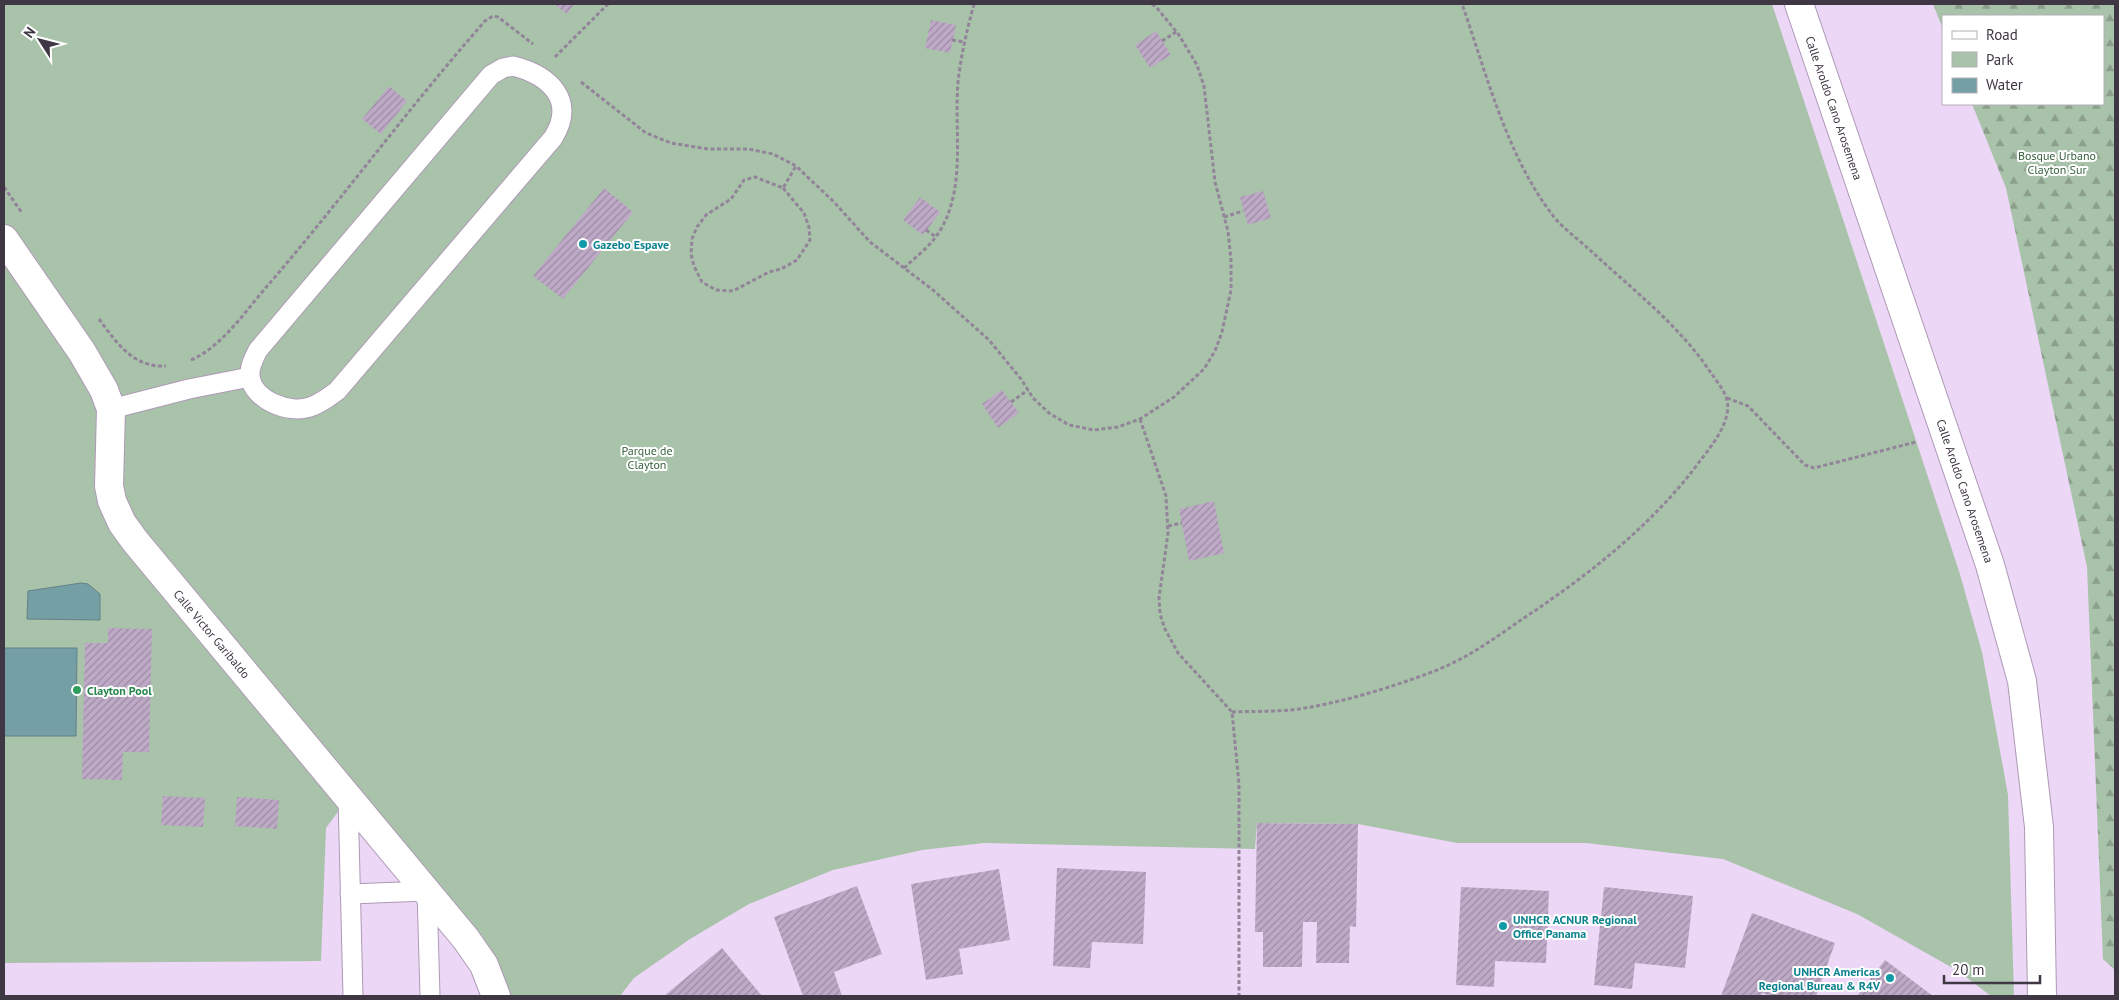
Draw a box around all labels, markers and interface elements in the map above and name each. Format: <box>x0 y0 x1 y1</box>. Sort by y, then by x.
north arrow <box>15 15 65 65</box>
legend <box>1942 15 2104 105</box>
text: N <box>19 23 39 41</box>
text: Road <box>1986 25 2018 44</box>
street label: Calle Aroldo Cano Arosemena <box>1802 34 1866 182</box>
text: Park <box>1986 50 2014 69</box>
text: Water <box>1986 75 2023 94</box>
park label: Bosque Urbano Clayton Sur <box>2018 148 2096 177</box>
place label: Gazebo Espave <box>593 237 669 252</box>
marker: Gazebo Espave <box>577 238 589 250</box>
street label: Calle Aroldo Cano Arosemena <box>1933 417 1997 565</box>
park label: Parque de Clayton <box>621 443 673 472</box>
street label: Calle Victor Garibaldo <box>171 587 253 681</box>
place label: Clayton Pool <box>87 683 152 698</box>
marker: Clayton Pool <box>71 684 83 696</box>
place label: UNHCR ACNUR Regional Office Panama <box>1513 912 1637 941</box>
marker: UNHCR ACNUR Regional Office Panama <box>1497 920 1509 932</box>
scale bar <box>1944 952 2040 984</box>
text: 20 m <box>1952 960 1985 979</box>
place label: UNHCR Americas Regional Bureau & R4V <box>1759 964 1881 993</box>
marker: UNHCR Americas Regional Bureau & R4V <box>1884 972 1896 984</box>

